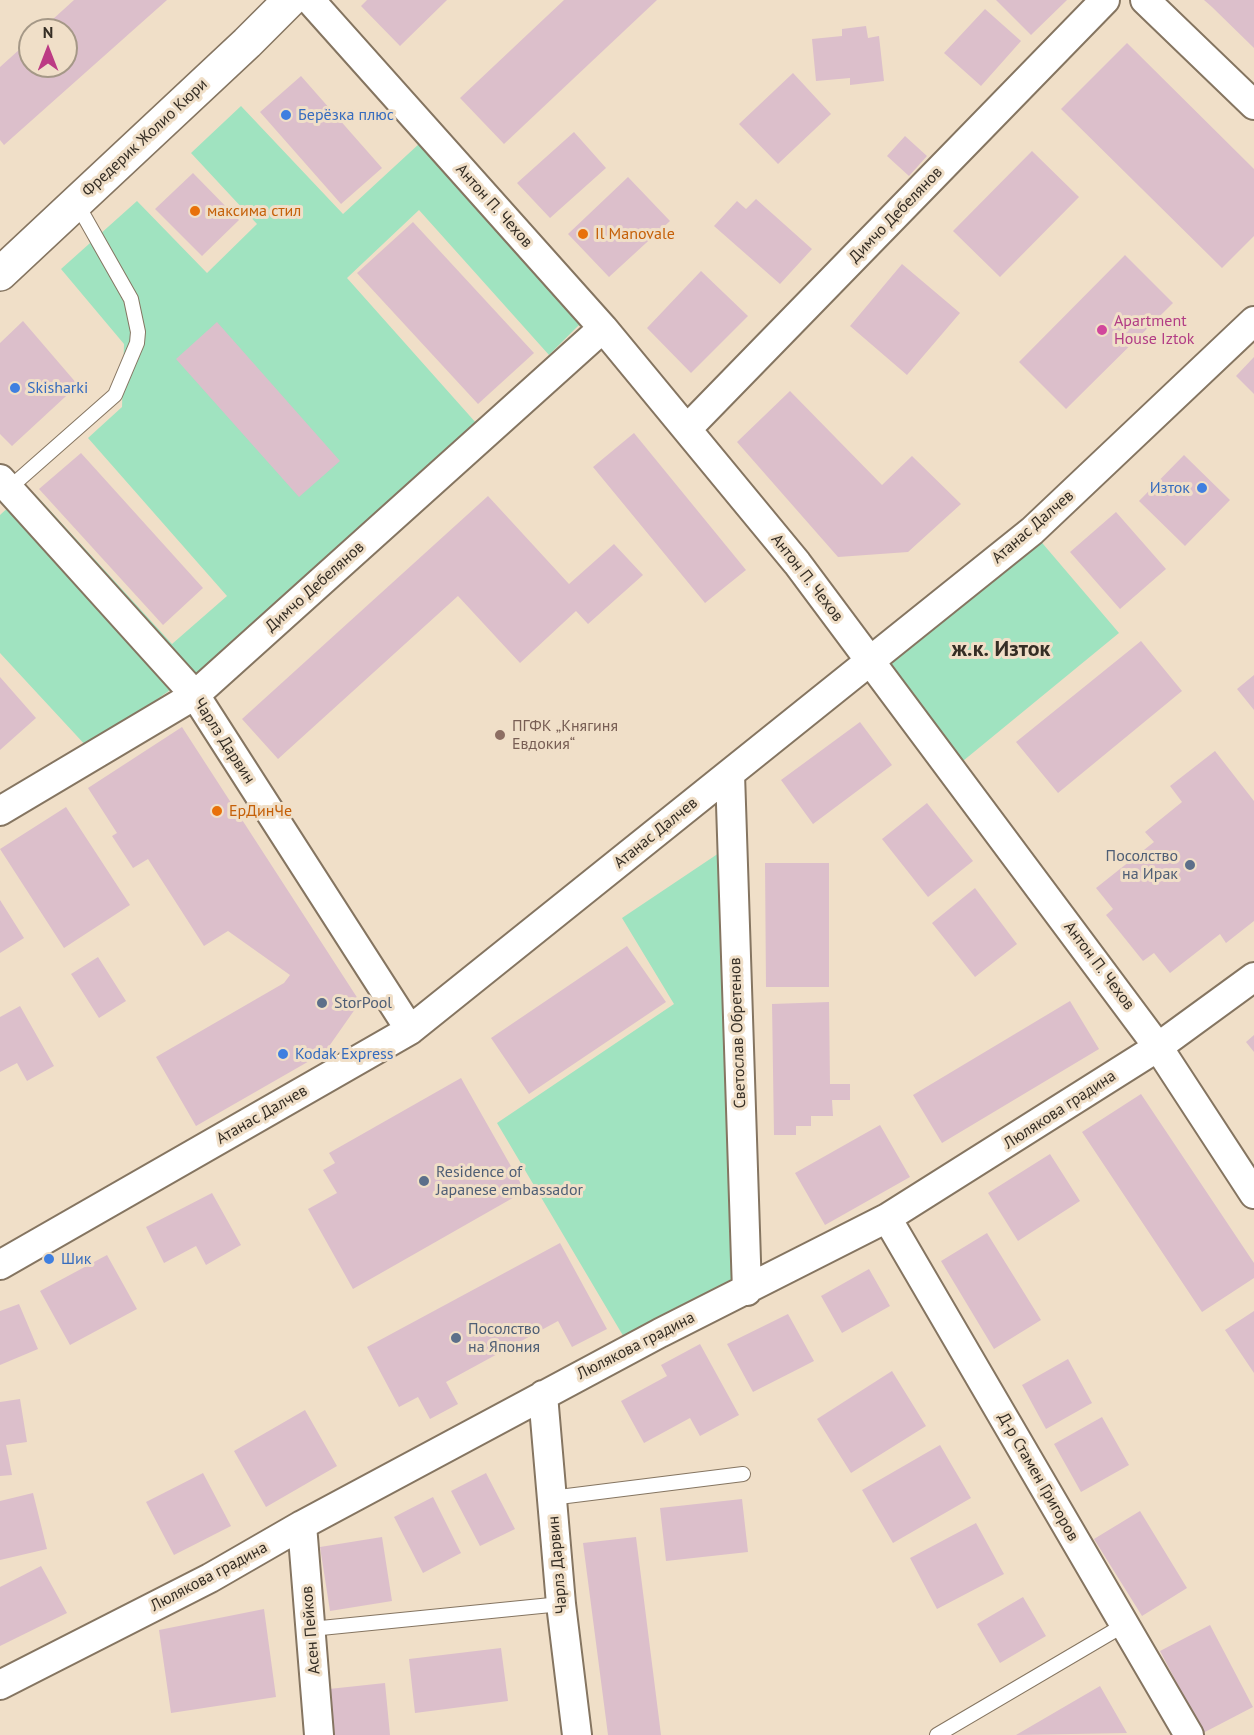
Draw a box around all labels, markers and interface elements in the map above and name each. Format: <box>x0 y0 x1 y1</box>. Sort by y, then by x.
north arrow <box>18 18 78 78</box>
text: N <box>43 22 53 42</box>
street label: Фредерик Жолио Кюри <box>78 75 212 201</box>
place label: Берёзка плюс <box>298 105 394 125</box>
marker: Берёзка плюс <box>279 108 293 122</box>
street label: Антон П. Чехов <box>451 160 537 252</box>
street label: Димчо Дебелянов <box>845 163 947 267</box>
place label: максима стил <box>207 201 301 221</box>
marker: максима стил <box>188 204 202 218</box>
place label: Il Manovale <box>595 224 675 244</box>
marker: Il Manovale <box>576 227 590 241</box>
place label: Apartment House Iztok <box>1114 311 1194 349</box>
marker: Apartment House Iztok <box>1095 323 1109 337</box>
place label: Skisharki <box>27 378 88 398</box>
marker: Skisharki <box>8 381 22 395</box>
place label: Изток <box>1150 478 1190 498</box>
marker: Изток <box>1195 481 1209 495</box>
street label: Атанас Далчев <box>988 486 1078 568</box>
street label: Антон П. Чехов <box>767 530 847 626</box>
street label: Димчо Дебелянов <box>262 538 368 636</box>
district label: ж.к. Изток <box>952 637 1050 663</box>
street label: Чарлз Дарвин <box>189 695 259 787</box>
place label: ПГФК „Княгиня Евдокия“ <box>512 716 618 754</box>
marker: ПГФК „Княгиня Евдокия“ <box>493 728 507 742</box>
street label: Атанас Далчев <box>610 793 702 873</box>
place label: ЕрДинЧе <box>229 801 292 821</box>
marker: ЕрДинЧе <box>210 804 224 818</box>
place label: Посолство на Ирак <box>1106 846 1178 884</box>
marker: Посолство на Ирак <box>1183 858 1197 872</box>
street label: Антон П. Чехов <box>1060 918 1138 1014</box>
street label: Светослав Обретенов <box>726 957 750 1109</box>
place label: StorPool <box>334 993 392 1013</box>
marker: StorPool <box>315 996 329 1010</box>
place label: Kodak Express <box>295 1044 394 1064</box>
marker: Kodak Express <box>276 1047 290 1061</box>
street label: Люлякова градина <box>1000 1067 1120 1153</box>
street label: Атанас Далчев <box>213 1081 311 1149</box>
place label: Residence of Japanese embassador <box>436 1162 583 1200</box>
marker: Residence of Japanese embassador <box>417 1174 431 1188</box>
place label: Шик <box>61 1249 91 1269</box>
marker: Шик <box>42 1252 56 1266</box>
street label: Люлякова градина <box>574 1308 698 1384</box>
place label: Посолство на Япония <box>468 1319 540 1357</box>
marker: Посолство на Япония <box>449 1331 463 1345</box>
street label: Д-р Стамен Григоров <box>993 1409 1083 1545</box>
street label: Чарлз Дарвин <box>544 1515 572 1615</box>
street label: Люлякова градина <box>147 1538 271 1616</box>
street label: Асен Пейков <box>298 1585 324 1675</box>

